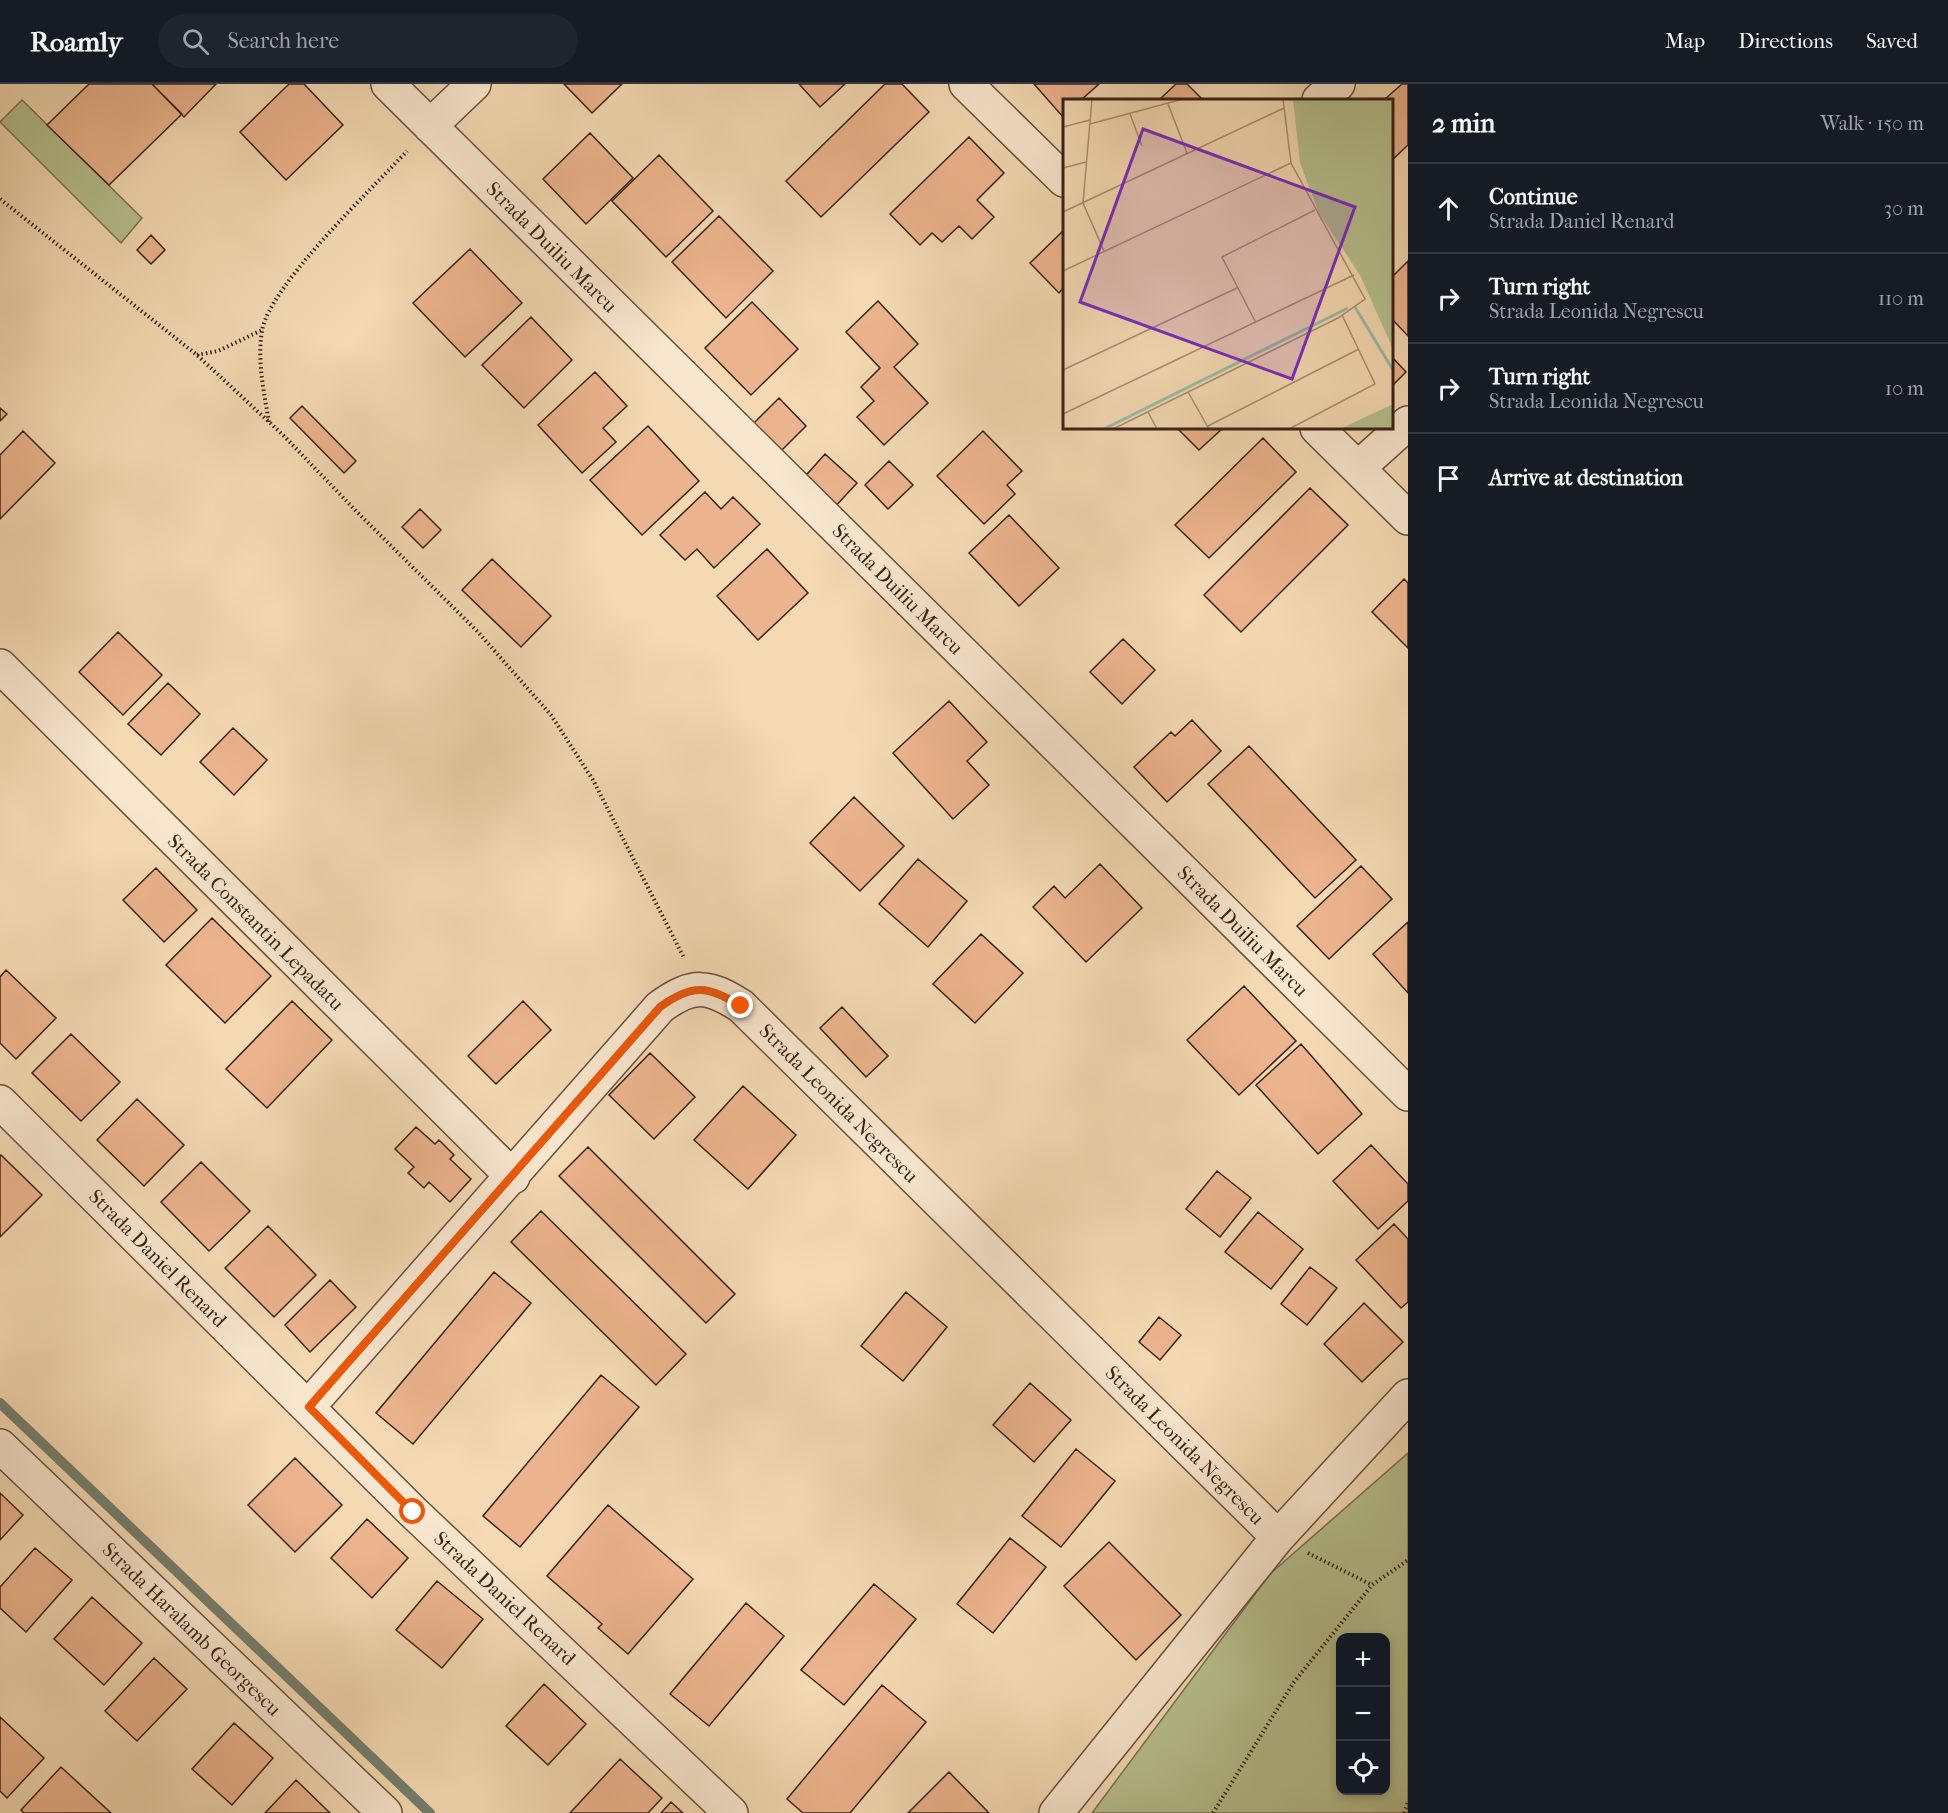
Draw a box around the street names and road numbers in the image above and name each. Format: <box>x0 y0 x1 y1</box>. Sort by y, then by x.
street label: Strada Duiliu Marcu <box>482 177 622 318</box>
street label: Strada Duiliu Marcu <box>828 519 968 660</box>
street label: Strada Constantin Lepadatu <box>163 829 349 1016</box>
street label: Strada Duiliu Marcu <box>1173 861 1313 1002</box>
street label: Strada Leonida Negrescu <box>755 1019 923 1188</box>
street label: Strada Daniel Renard <box>84 1185 232 1333</box>
street label: Strada Leonida Negrescu <box>1101 1361 1269 1530</box>
street label: Strada Daniel Renard <box>429 1527 581 1671</box>
street label: Strada Haralamb Georgescu <box>98 1538 286 1721</box>

